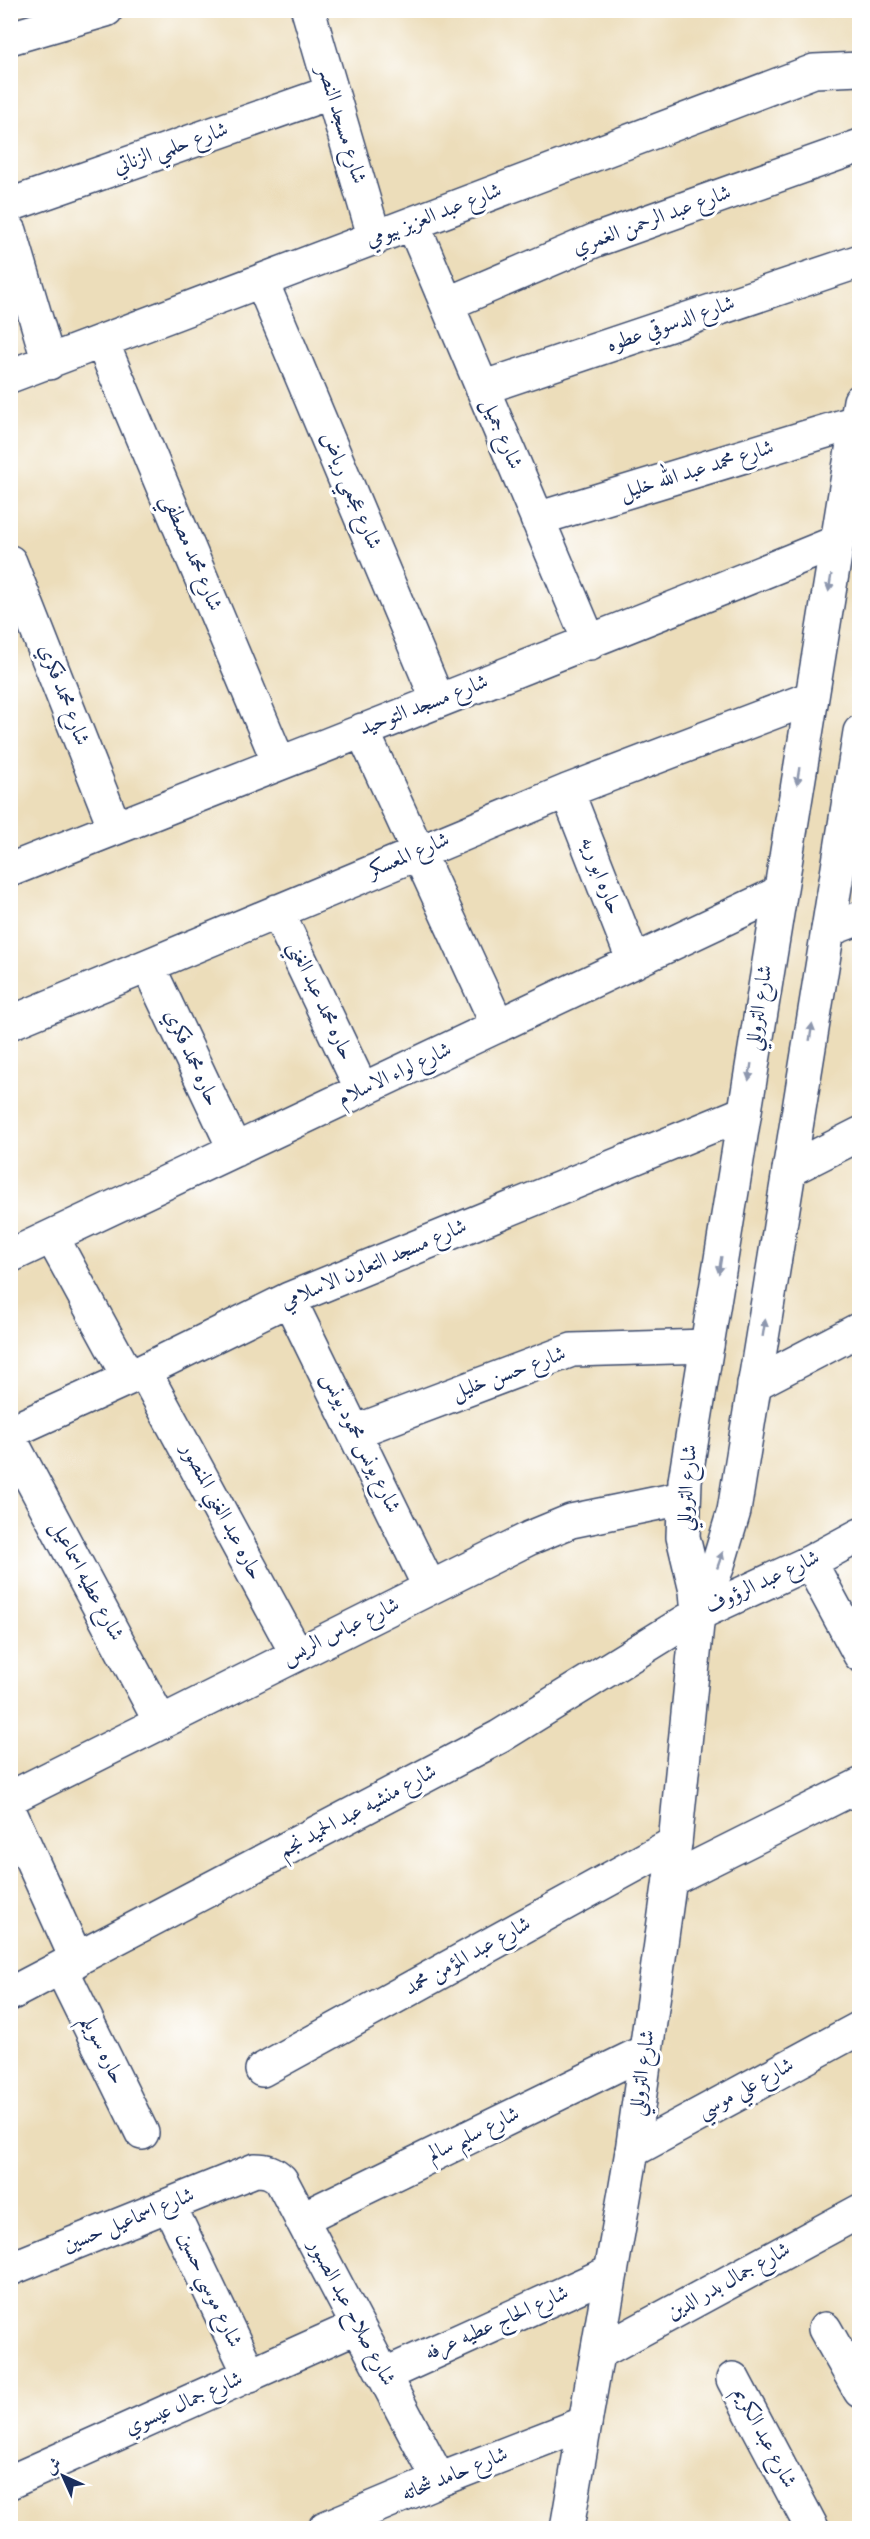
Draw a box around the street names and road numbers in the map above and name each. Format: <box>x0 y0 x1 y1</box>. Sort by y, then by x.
street label: شارع مسجد النصر <box>307 60 373 188</box>
street label: شارع حلمي الزناتي <box>110 115 233 186</box>
street label: شارع عبد العزيز بيومي <box>361 176 507 257</box>
street label: شارع عبد الرحمن الغمري <box>568 178 736 265</box>
street label: شارع الدسوقي عطوه <box>603 289 740 362</box>
street label: شارع جميل <box>472 394 529 475</box>
street label: شارع عجمي رياض <box>309 428 388 556</box>
street label: شارع محمد عبد الله خليل <box>615 429 778 510</box>
street label: شارع محمد مصطفي <box>150 490 229 617</box>
street label: شارع محمد فكري <box>29 640 96 751</box>
street label: شارع مسجد التوحيد <box>355 668 493 745</box>
street label: شارع المعسكر <box>362 825 455 888</box>
street label: حاره ابو ريه <box>571 833 629 919</box>
street label: حاره محمد عبد الغني <box>277 936 361 1067</box>
street label: شارع التروللي <box>738 963 785 1054</box>
street label: حاره محمد فكري <box>155 1005 227 1111</box>
street label: شارع لواء الاسلام <box>333 1035 457 1115</box>
street label: شارع مسجد التعاون الاسلامي <box>276 1212 472 1319</box>
street label: شارع حسن خليل <box>448 1339 571 1409</box>
street label: شارع يونس محمود يونس <box>312 1367 407 1519</box>
street label: حاره عبد الغني المنصور <box>169 1436 270 1587</box>
street label: شارع التروللي <box>670 1444 709 1533</box>
street label: شارع عطيه اسماعيل <box>41 1515 130 1647</box>
street label: شارع عبد الرؤوف <box>701 1543 826 1624</box>
street label: شارع عباس الريس <box>277 1590 406 1674</box>
street label: شارع منشيه عبد الحميد نجم <box>274 1758 444 1869</box>
street label: شارع عبد المؤمن محمد <box>399 1910 537 2005</box>
street label: حاره سويلم <box>69 2010 132 2092</box>
street label: شارع التروللي <box>622 2028 667 2118</box>
street label: شارع علي موسي <box>692 2051 801 2130</box>
street label: شارع سليم سالم <box>423 2100 527 2174</box>
street label: شارع اسماعيل حسين <box>59 2181 200 2262</box>
street label: شارع موسي حسين <box>166 2227 249 2354</box>
street label: شارع صلاح عبد الصبور <box>297 2233 402 2393</box>
street label: شارع جمال بدر الدين <box>662 2236 797 2329</box>
street label: شارع الحاج عطيه عرفه <box>420 2279 575 2371</box>
street label: شارع جمال عيسوي <box>120 2365 248 2444</box>
street label: شارع عبد الكريم <box>724 2382 803 2494</box>
street label: شارع حامد شحاته <box>397 2440 513 2511</box>

